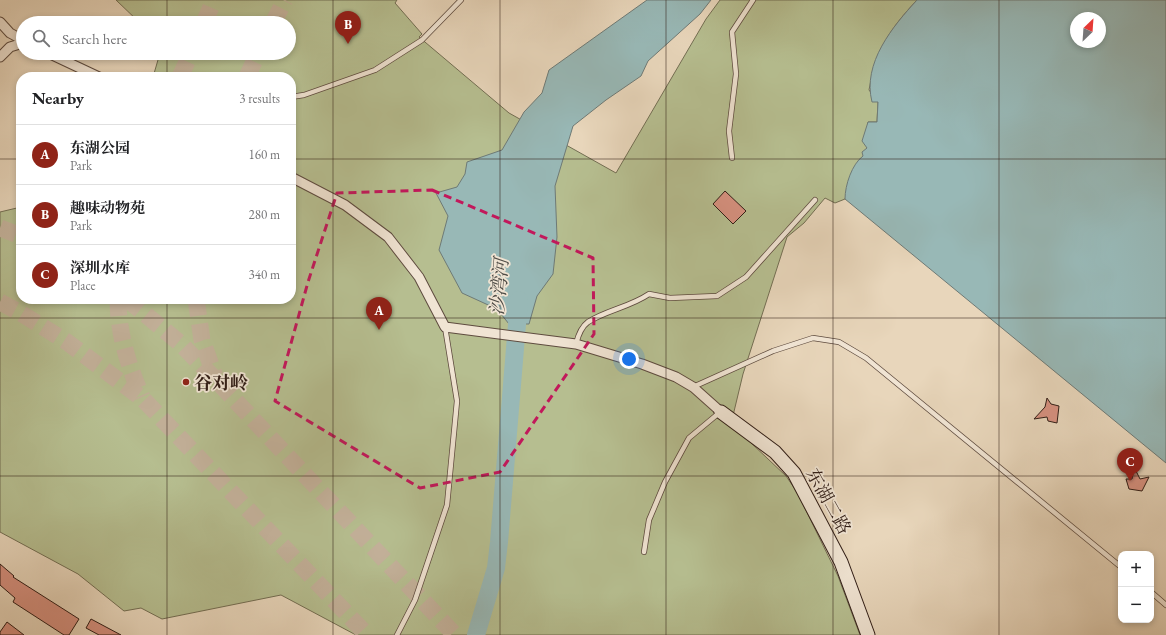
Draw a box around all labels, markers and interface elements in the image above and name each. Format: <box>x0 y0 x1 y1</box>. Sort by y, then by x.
pin: B <box>335 11 361 44</box>
north arrow <box>1070 12 1106 48</box>
search box <box>16 16 296 60</box>
icon: search <box>30 27 52 49</box>
text: Search here <box>62 29 127 48</box>
text: Nearby <box>32 87 84 109</box>
text: 3 results <box>239 90 280 107</box>
text: 东湖公园 <box>70 138 130 157</box>
text: A <box>40 146 50 163</box>
text: 160 m <box>249 146 280 163</box>
text: Park <box>70 157 92 174</box>
text: 趣味动物苑 <box>70 198 145 217</box>
text: B <box>41 206 49 223</box>
text: 280 m <box>249 206 280 223</box>
text: Park <box>70 217 92 234</box>
water label: 沙湾河 <box>484 255 514 316</box>
text: 深圳水库 <box>70 258 130 277</box>
text: C <box>40 266 50 283</box>
text: 340 m <box>249 266 280 283</box>
text: Place <box>70 277 96 294</box>
pin: A <box>366 297 392 330</box>
your location <box>619 349 639 369</box>
place label: 谷对岭 <box>194 371 248 394</box>
marker: 谷对岭 <box>181 377 191 387</box>
pin: C <box>1117 448 1143 481</box>
street label: 东湖二路 <box>801 464 857 538</box>
map controls <box>1118 551 1154 623</box>
button: + <box>1118 551 1154 587</box>
button: − <box>1118 587 1154 623</box>

